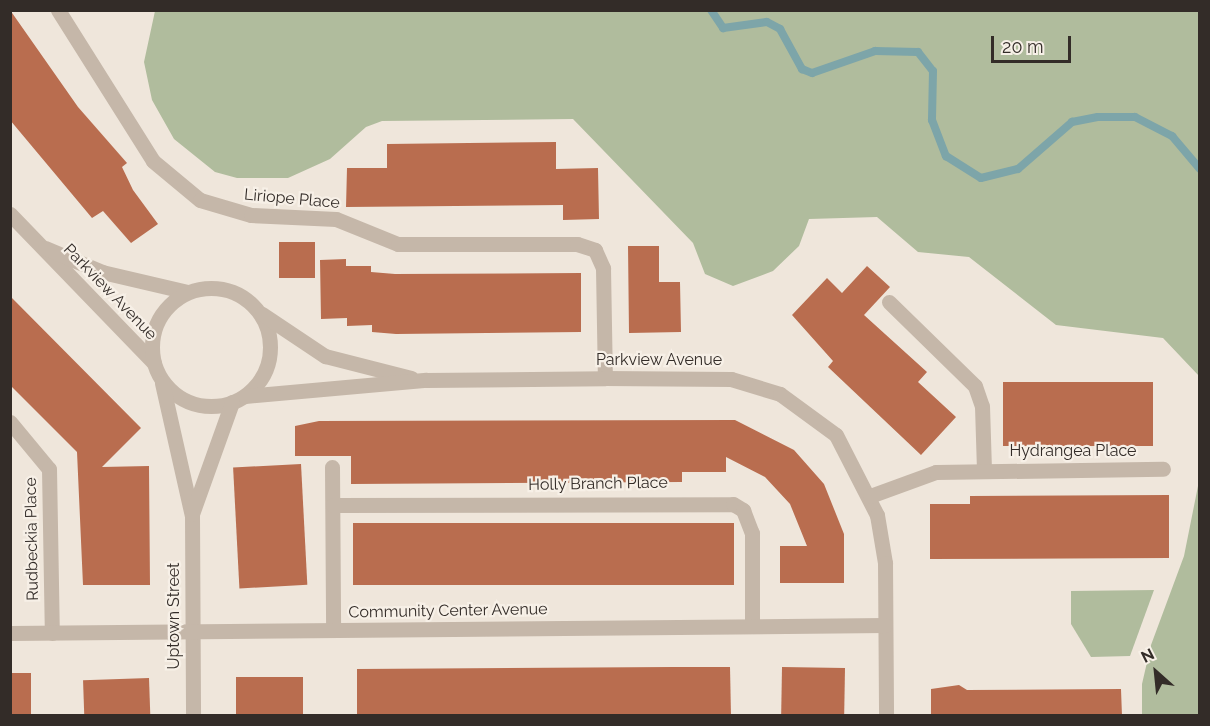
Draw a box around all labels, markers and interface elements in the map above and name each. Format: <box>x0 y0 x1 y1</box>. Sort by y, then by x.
scale bar <box>994 24 1074 62</box>
text: 20 m <box>1002 36 1044 57</box>
street label: Liriope Place <box>243 185 341 213</box>
street label: Parkview Avenue <box>59 240 161 344</box>
street label: Parkview Avenue <box>595 350 723 370</box>
street label: Hydrangea Place <box>1010 441 1136 461</box>
street label: Holly Branch Place <box>528 473 668 495</box>
street label: Rudbeckia Place <box>21 477 43 601</box>
street label: Uptown Street <box>164 563 184 669</box>
street label: Community Center Avenue <box>348 600 548 622</box>
north arrow <box>1126 642 1186 702</box>
text: N <box>1138 644 1157 667</box>

